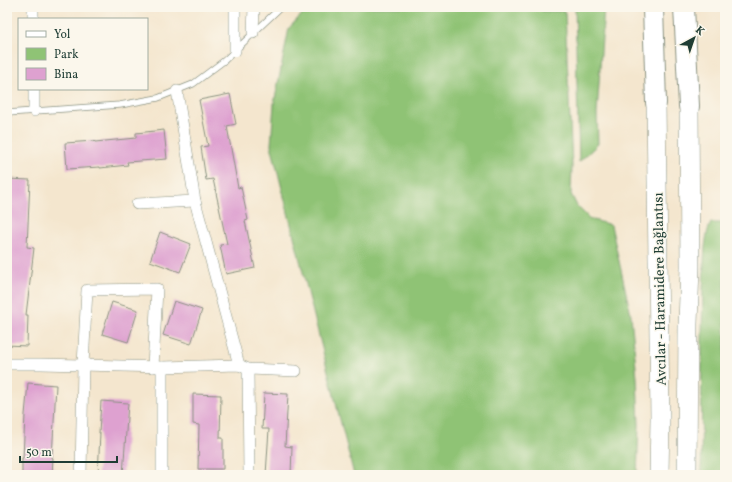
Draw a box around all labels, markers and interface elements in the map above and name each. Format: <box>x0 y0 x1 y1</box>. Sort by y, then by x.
legend <box>18 18 148 90</box>
north arrow <box>674 18 714 58</box>
text: K <box>692 23 707 40</box>
text: Yol <box>54 27 71 43</box>
text: Park <box>54 47 79 63</box>
text: Bina <box>54 67 78 83</box>
street label: Avcılar - Haramidere Bağlantısı <box>649 192 672 386</box>
scale bar <box>20 438 117 464</box>
text: 50 m <box>26 445 52 461</box>

